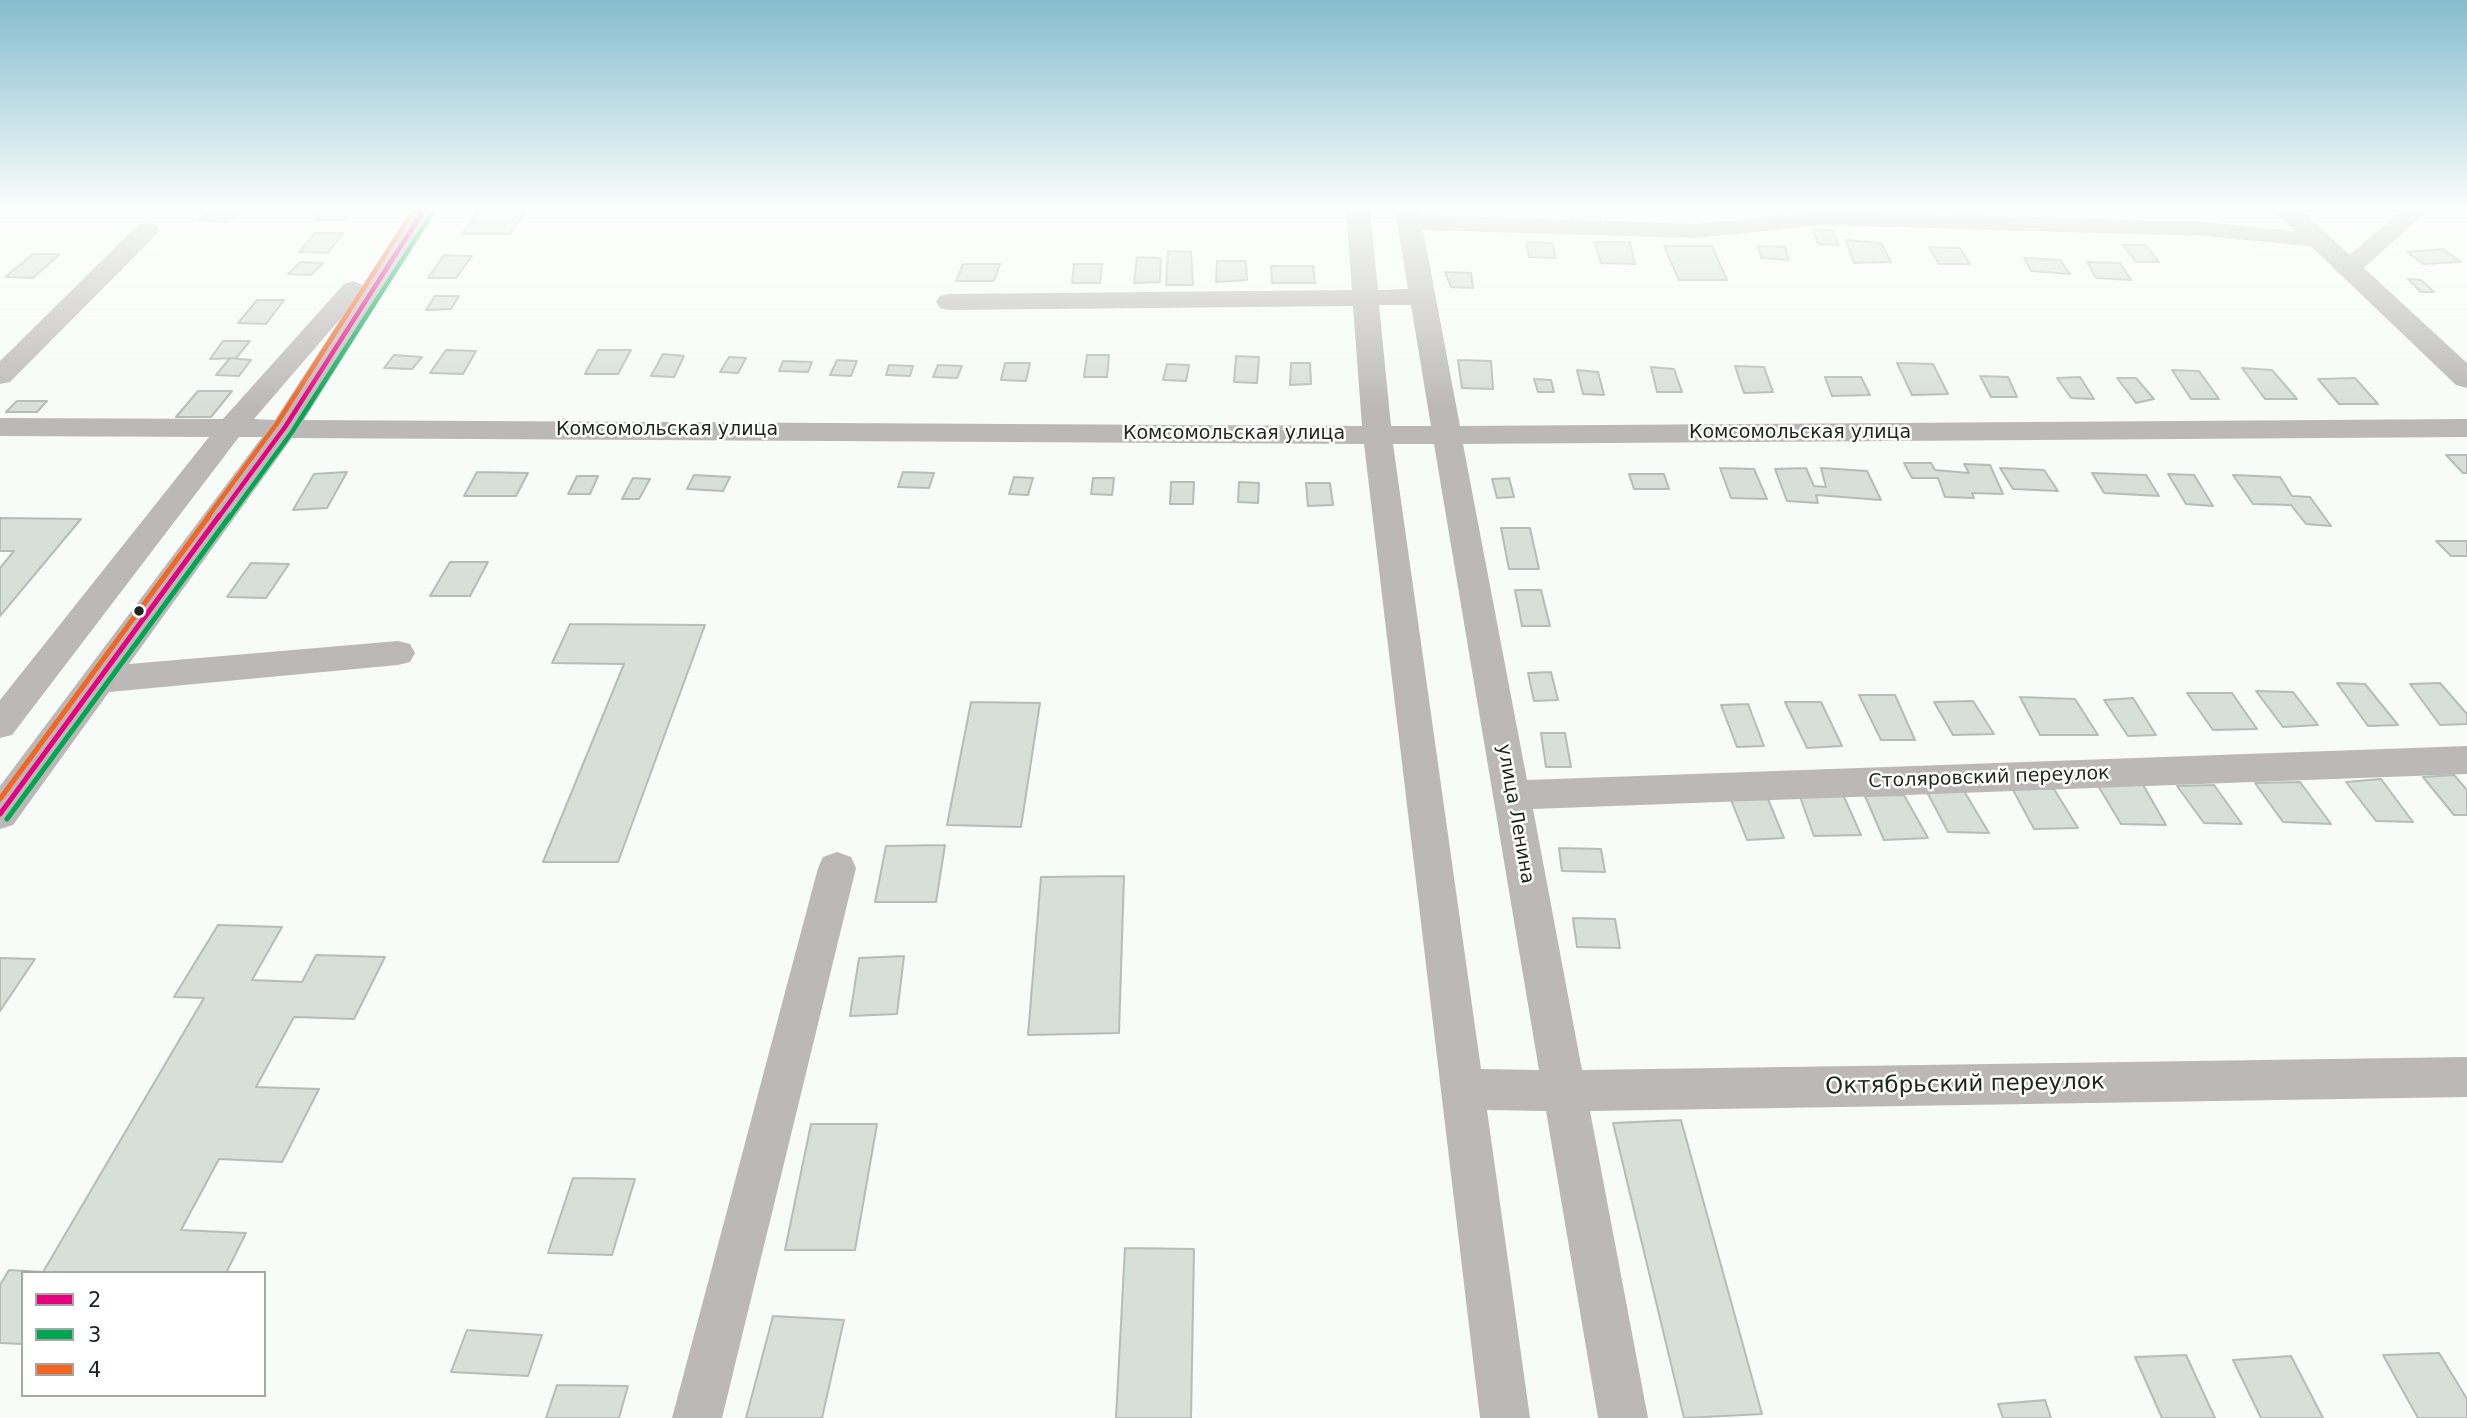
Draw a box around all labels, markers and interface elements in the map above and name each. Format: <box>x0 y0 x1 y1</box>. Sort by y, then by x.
street label: Комсомольская улица <box>556 419 778 441</box>
street label: Комсомольская улица <box>1689 422 1911 444</box>
street label: Комсомольская улица <box>1123 423 1345 445</box>
unlabelled marker <box>132 604 146 618</box>
street label: улица Ленина <box>1492 743 1538 885</box>
street label: Столяровский переулок <box>1868 762 2110 794</box>
street label: Октябрьский переулок <box>1825 1069 2105 1101</box>
legend <box>21 1271 266 1397</box>
text: 2 <box>88 1288 101 1312</box>
text: 3 <box>88 1323 101 1347</box>
text: 4 <box>88 1358 101 1382</box>

